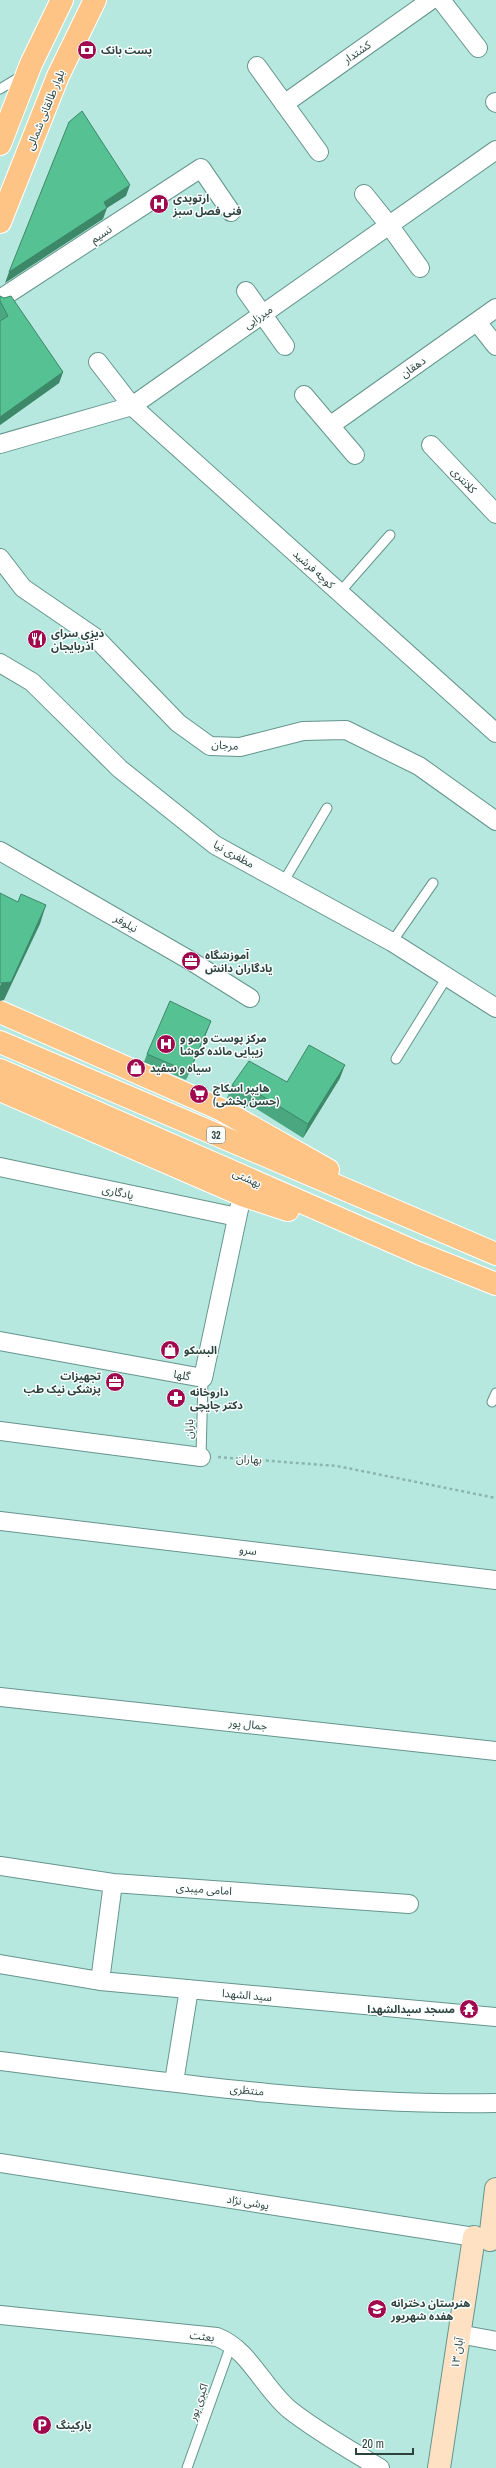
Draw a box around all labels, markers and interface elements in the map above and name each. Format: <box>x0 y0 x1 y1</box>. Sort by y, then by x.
street label: کشتدار <box>340 37 374 67</box>
bank icon: پست بانک <box>76 39 98 61</box>
place label: پست بانک <box>101 43 152 58</box>
street label: بلوار طالقانی شمالی <box>22 68 68 152</box>
place label: ارتوپدی فنی فصل سبز <box>172 191 242 218</box>
hospital icon: ارتوپدی فنی فصل سبز <box>148 193 170 215</box>
street label: نسیم <box>88 222 115 248</box>
street label: میرزایی <box>241 302 275 332</box>
street label: دهقان <box>398 353 428 381</box>
street label: کلانتری <box>448 464 480 496</box>
street label: كوچه فرشيد <box>289 547 338 593</box>
place label: دیزی سرای آذربایجان <box>51 626 105 653</box>
restaurant icon: دیزی سرای آذربایجان <box>26 628 48 650</box>
street label: مرجان <box>211 737 239 753</box>
street label: مظفری نیا <box>211 837 257 871</box>
street label: نیلوفر <box>111 910 140 935</box>
place label: آموزشگاه یادگاران دانش <box>205 948 273 975</box>
office icon: آموزشگاه یادگاران دانش <box>180 950 202 972</box>
place label: مرکز پوست و مو و زیبایی مائده کوشا <box>180 1031 267 1058</box>
hospital icon: مرکز پوست و مو و زیبایی مائده کوشا <box>155 1033 177 1055</box>
shop icon: سیاه و سفید <box>125 1057 147 1079</box>
place label: سیاه و سفید <box>150 1061 211 1075</box>
place label: هایپر اسکاج (حسن بخشی) <box>213 1081 279 1108</box>
supermarket icon: هایپر اسکاج (حسن بخشی) <box>188 1083 210 1105</box>
road number: 32 <box>207 1127 225 1143</box>
street label: بهشتى <box>230 1165 264 1191</box>
street label: یادگاری <box>101 1182 135 1202</box>
shop icon: البسکو <box>159 1339 181 1361</box>
place label: البسکو <box>184 1343 217 1357</box>
street label: گلها <box>173 1367 192 1383</box>
place label: تجهیزات پزشکی نیک‌ طب <box>23 1369 101 1397</box>
office icon: تجهیزات پزشکی نیک‌ طب <box>104 1371 126 1393</box>
place label: داروخانه دکتر چایچی <box>190 1385 243 1413</box>
pharmacy icon: داروخانه دکتر چایچی <box>165 1387 187 1409</box>
street label: باران <box>182 1419 196 1439</box>
street label: بهاران <box>236 1451 262 1467</box>
street label: سرو <box>238 1542 258 1558</box>
street label: جمال پور <box>227 1715 268 1734</box>
street label: امامی میبدی <box>176 1880 232 1898</box>
street label: سید الشهدا <box>221 1986 273 2004</box>
temple icon: مسجد سیدالشهدا <box>458 1998 480 2020</box>
place label: مسجد سیدالشهدا <box>367 2002 455 2016</box>
street label: منتظری <box>229 2082 265 2098</box>
street label: یوشی نژاد <box>226 2192 270 2212</box>
place label: هنرستان دخترانه هفده شهریور <box>390 2296 470 2323</box>
school or university icon: هنرستان دخترانه هفده شهریور <box>366 2298 388 2320</box>
street label: بعثت <box>189 2328 215 2344</box>
street label: ۱۳ آبان <box>448 2336 467 2370</box>
street label: اکبری پور <box>185 2381 212 2424</box>
parking icon: پارکینگ <box>31 2414 53 2436</box>
place label: پارکینگ <box>56 2418 92 2433</box>
scale bar <box>356 2430 413 2456</box>
text: 20 m <box>362 2436 384 2452</box>

